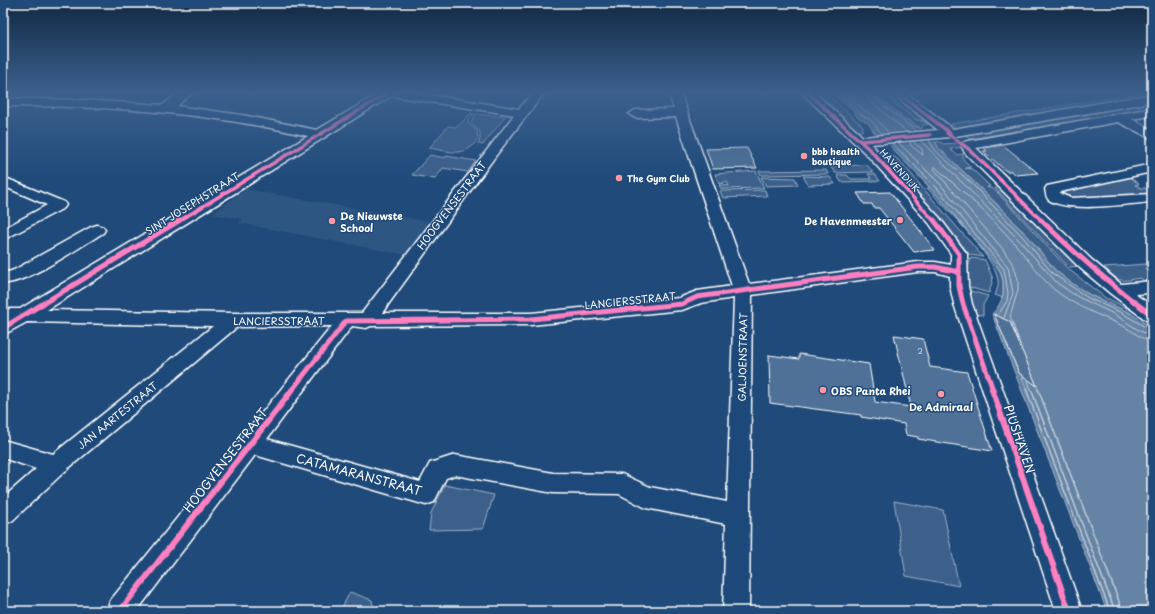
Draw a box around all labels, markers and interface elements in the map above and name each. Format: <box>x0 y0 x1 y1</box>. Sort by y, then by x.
place label: bbb health boutique <box>812 144 860 168</box>
street label: HAVENDIJK <box>877 145 923 195</box>
marker: bbb health boutique <box>799 151 809 161</box>
street label: HOOGVENSESTRAAT <box>413 158 489 252</box>
street label: SINT JOSEPHSTRAAT <box>142 168 242 238</box>
place label: The Gym Club <box>627 171 690 185</box>
marker: The Gym Club <box>614 173 624 183</box>
place label: De Nieuwste School <box>340 208 403 235</box>
place label: De Havenmeester <box>804 213 893 228</box>
marker: De Havenmeester <box>895 215 905 225</box>
marker: De Nieuwste School <box>327 216 337 226</box>
street label: LANCIERSSTRAAT <box>584 288 676 312</box>
street label: GALJOENSTRAAT <box>734 312 750 402</box>
street label: LANCIERSSTRAAT <box>233 313 325 328</box>
house number: 2 <box>917 345 923 357</box>
street label: JAN AARTESTRAAT <box>74 378 160 452</box>
place label: OBS Panta Rhei <box>831 383 910 398</box>
marker: OBS Panta Rhei <box>818 385 828 395</box>
marker: De Admiraal <box>936 389 946 399</box>
place label: De Admiraal <box>909 399 973 414</box>
street label: PIUSHAVEN <box>1000 402 1040 476</box>
street label: HOOGVENSESTRAAT <box>178 403 272 516</box>
street label: CATAMARANSTRAAT <box>294 449 425 500</box>

